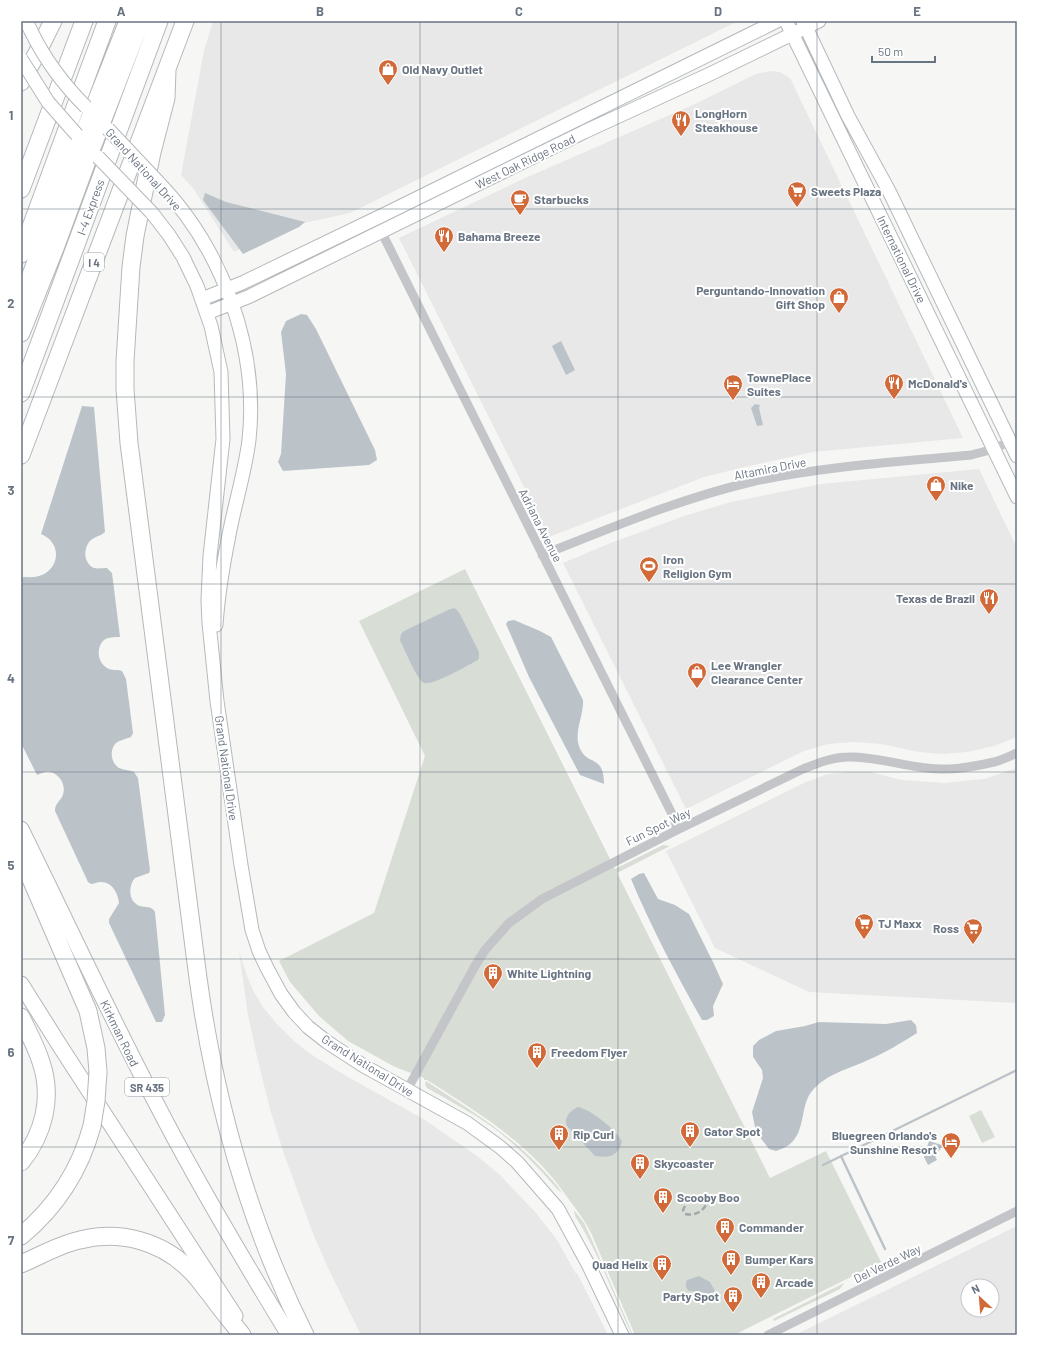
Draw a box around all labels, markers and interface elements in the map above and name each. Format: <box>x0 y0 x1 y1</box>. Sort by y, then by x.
text: A <box>117 3 126 19</box>
text: B <box>316 3 324 19</box>
text: C <box>515 3 523 19</box>
text: D <box>714 3 722 19</box>
text: E <box>913 3 921 19</box>
scale bar <box>872 38 935 64</box>
text: 50 m <box>878 44 903 58</box>
shop icon: Old Navy Outlet <box>377 58 399 86</box>
place label: Old Navy Outlet <box>402 62 483 76</box>
place label: LongHorn Steakhouse <box>695 106 759 134</box>
text: 1 <box>9 107 13 123</box>
restaurant icon: LongHorn Steakhouse <box>670 109 692 137</box>
street label: Grand National Drive <box>103 125 185 213</box>
street label: West Oak Ridge Road <box>473 131 577 191</box>
street label: I-4 Express <box>73 177 107 237</box>
supermarket icon: Sweets Plaza <box>786 180 808 208</box>
place label: Sweets Plaza <box>811 184 881 198</box>
cafe icon: Starbucks <box>509 188 531 216</box>
place label: Starbucks <box>534 192 589 206</box>
street label: International Drive <box>875 213 929 305</box>
restaurant icon: Bahama Breeze <box>433 225 455 253</box>
place label: Bahama Breeze <box>458 229 541 243</box>
road number: I 4 <box>84 253 104 271</box>
place label: Perguntando-Innovation Gift Shop <box>696 283 825 311</box>
shop icon: Perguntando-Innovation Gift Shop <box>828 286 850 314</box>
text: 2 <box>7 295 15 311</box>
place label: TownePlace Suites <box>747 370 812 398</box>
restaurant icon: McDonald's <box>883 372 905 400</box>
hotel icon: TownePlace Suites <box>722 373 744 401</box>
place label: McDonald's <box>908 376 968 390</box>
street label: Altamira Drive <box>733 454 807 482</box>
shop icon: Nike <box>925 474 947 502</box>
place label: Nike <box>950 478 974 492</box>
text: 3 <box>7 482 15 498</box>
street label: Adriana Avenue <box>517 486 565 564</box>
place label: Iron Religion Gym <box>663 552 732 580</box>
sports icon: Iron Religion Gym <box>638 555 660 583</box>
restaurant icon: Texas de Brazil <box>978 587 1000 615</box>
place label: Texas de Brazil <box>896 591 975 605</box>
place label: Lee Wrangler Clearance Center <box>711 658 803 686</box>
shop icon: Lee Wrangler Clearance Center <box>686 661 708 689</box>
text: 4 <box>7 670 15 686</box>
street label: Grand National Drive <box>213 715 241 821</box>
street label: Fun Spot Way <box>623 804 693 848</box>
text: 5 <box>7 857 15 873</box>
supermarket icon: TJ Maxx <box>853 912 875 940</box>
place label: TJ Maxx <box>878 916 922 930</box>
supermarket icon: Ross <box>962 917 984 945</box>
place label: Ross <box>933 921 959 935</box>
building icon: White Lightning <box>482 962 504 990</box>
place label: White Lightning <box>507 966 591 980</box>
street label: Kirkman Road <box>98 997 142 1069</box>
street label: Grand National Drive <box>319 1031 417 1099</box>
building icon: Freedom Flyer <box>526 1041 548 1069</box>
text: 6 <box>8 1044 15 1060</box>
place label: Freedom Flyer <box>551 1045 628 1059</box>
road number: SR 435 <box>125 1078 169 1096</box>
building icon: Gator Spot <box>679 1120 701 1148</box>
building icon: Rip Curl <box>548 1123 570 1151</box>
place label: Gator Spot <box>704 1124 761 1138</box>
place label: Rip Curl <box>573 1127 614 1141</box>
place label: Bluegreen Orlando's Sunshine Resort <box>832 1128 937 1156</box>
hotel icon: Bluegreen Orlando's Sunshine Resort <box>940 1131 962 1159</box>
building icon: Skycoaster <box>629 1152 651 1180</box>
place label: Skycoaster <box>654 1156 715 1170</box>
building icon: Scooby Boo <box>652 1186 674 1214</box>
place label: Scooby Boo <box>677 1190 740 1204</box>
building icon: Commander <box>714 1216 736 1244</box>
place label: Commander <box>739 1220 804 1234</box>
text: 7 <box>8 1232 15 1248</box>
street label: Del Verde Way <box>851 1240 923 1285</box>
building icon: Bumper Kars <box>720 1248 742 1276</box>
place label: Bumper Kars <box>745 1252 814 1266</box>
building icon: Quad Helix <box>651 1253 673 1281</box>
place label: Quad Helix <box>592 1257 649 1271</box>
building icon: Arcade <box>750 1271 772 1299</box>
place label: Arcade <box>775 1275 814 1289</box>
north arrow <box>960 1278 1000 1318</box>
text: N <box>969 1281 982 1296</box>
building icon: Party Spot <box>722 1285 744 1313</box>
place label: Party Spot <box>663 1289 719 1303</box>

